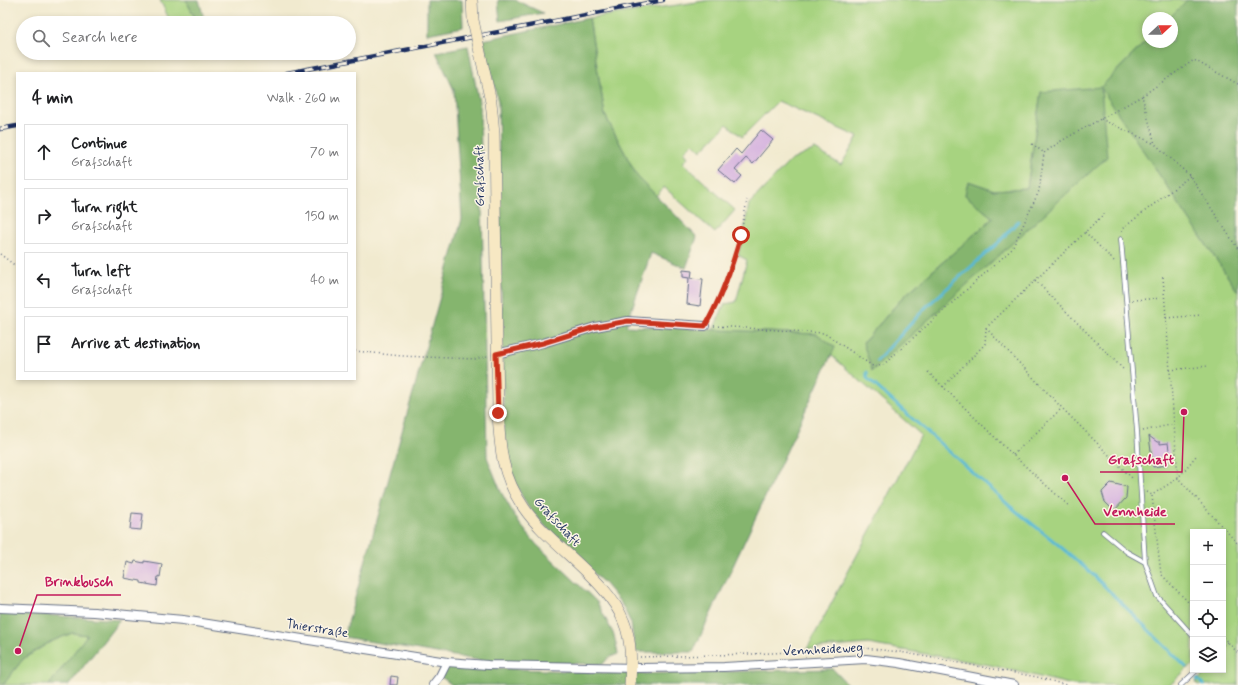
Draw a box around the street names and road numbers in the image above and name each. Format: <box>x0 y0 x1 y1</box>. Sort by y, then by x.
street label: Grafschaft <box>471 145 489 207</box>
street label: Grafschaft <box>530 494 584 550</box>
street label: Thierstraße <box>285 616 349 642</box>
street label: Vennheideweg <box>783 639 864 662</box>

